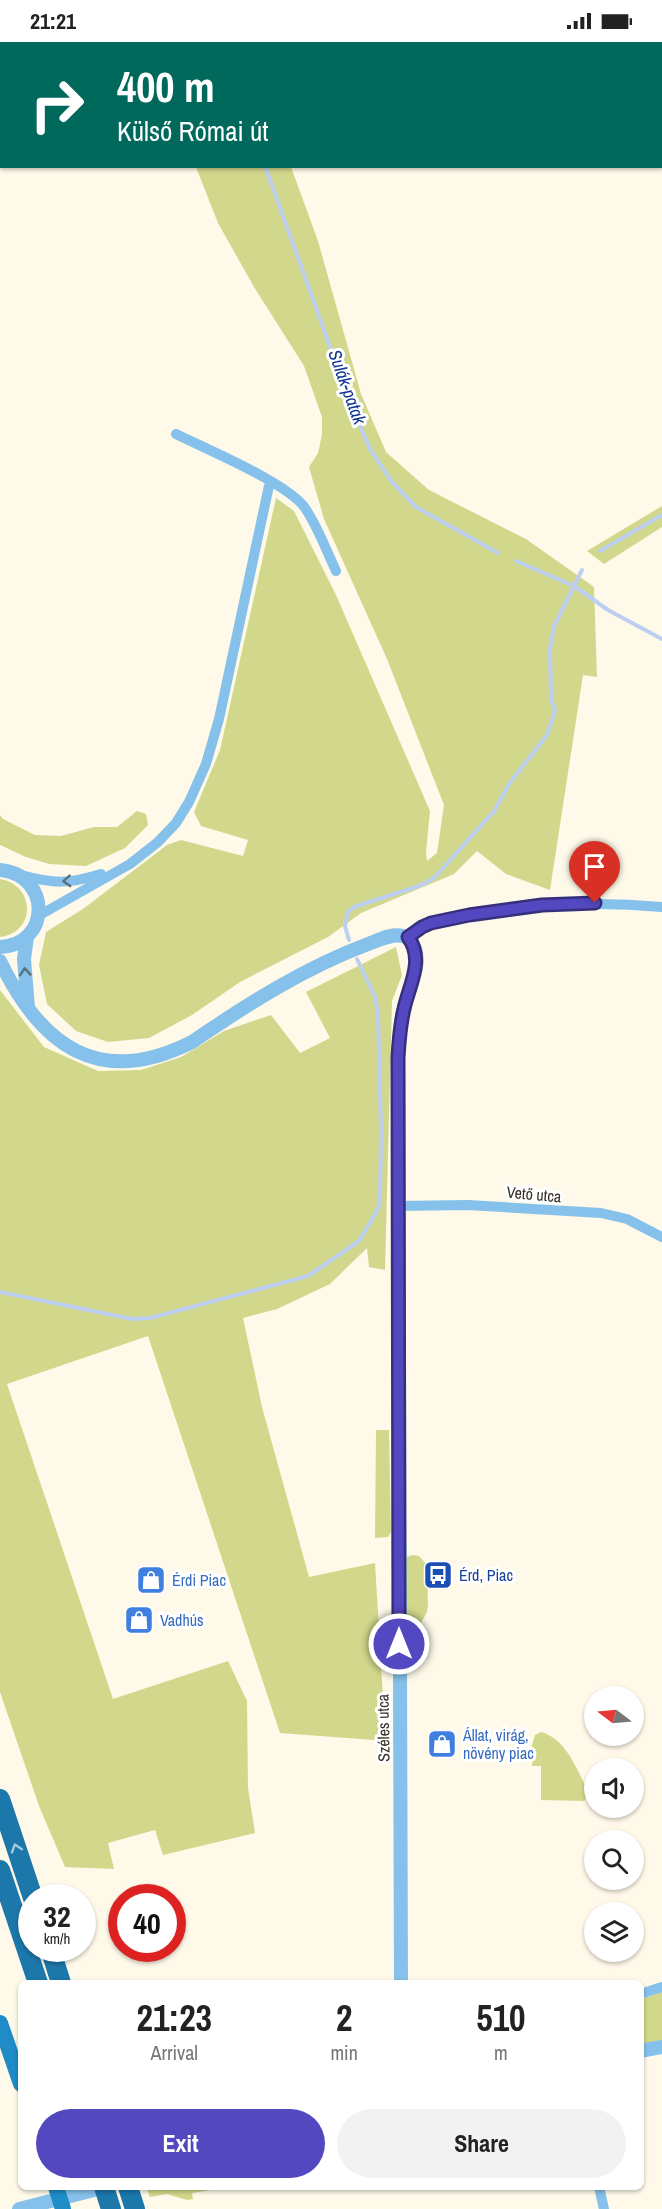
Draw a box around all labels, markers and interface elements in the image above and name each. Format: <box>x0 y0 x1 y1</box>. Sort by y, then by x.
text: 21:21 <box>30 6 76 36</box>
text: 400 m <box>117 59 215 115</box>
icon: right <box>18 66 96 144</box>
text: Külső Római út <box>117 113 268 149</box>
water label: Sulák-patak <box>322 346 373 428</box>
pin <box>569 841 620 903</box>
icon: arrive <box>578 850 611 883</box>
one-way arrow <box>63 875 72 888</box>
one-way arrow <box>18 968 31 977</box>
street label: Vető utca <box>506 1181 563 1207</box>
bus stop icon: Érd, Piac <box>422 1559 454 1591</box>
shop icon: Érdi Piac <box>135 1564 167 1596</box>
place label: Érd, Piac <box>459 1564 513 1586</box>
place label: Érdi Piac <box>172 1569 226 1591</box>
shop icon: Vadhús <box>123 1604 155 1636</box>
place label: Vadhús <box>160 1609 204 1631</box>
position arrow <box>367 1612 431 1676</box>
north arrow <box>584 1686 644 1746</box>
map controls <box>584 1686 644 1962</box>
street label: Széles utca <box>371 1693 395 1762</box>
place label: Állat, virág, növény piac <box>462 1724 534 1764</box>
shop icon: Állat, virág, növény piac <box>426 1728 458 1760</box>
button: sound <box>584 1758 644 1818</box>
button: search <box>584 1830 644 1890</box>
one-way arrow <box>11 1843 24 1854</box>
speed limit sign: 40 <box>108 1884 186 1962</box>
text: 32 <box>43 1896 71 1936</box>
button: layers <box>584 1902 644 1962</box>
text: km/h <box>44 1928 70 1949</box>
text: 21:23 <box>136 1994 212 2042</box>
text: 2 <box>336 1994 352 2042</box>
text: 510 <box>476 1994 526 2042</box>
text: Arrival <box>151 2039 198 2066</box>
text: min <box>330 2039 358 2066</box>
text: m <box>494 2039 508 2066</box>
button: Exit <box>36 2109 325 2178</box>
button: Share <box>337 2109 626 2178</box>

